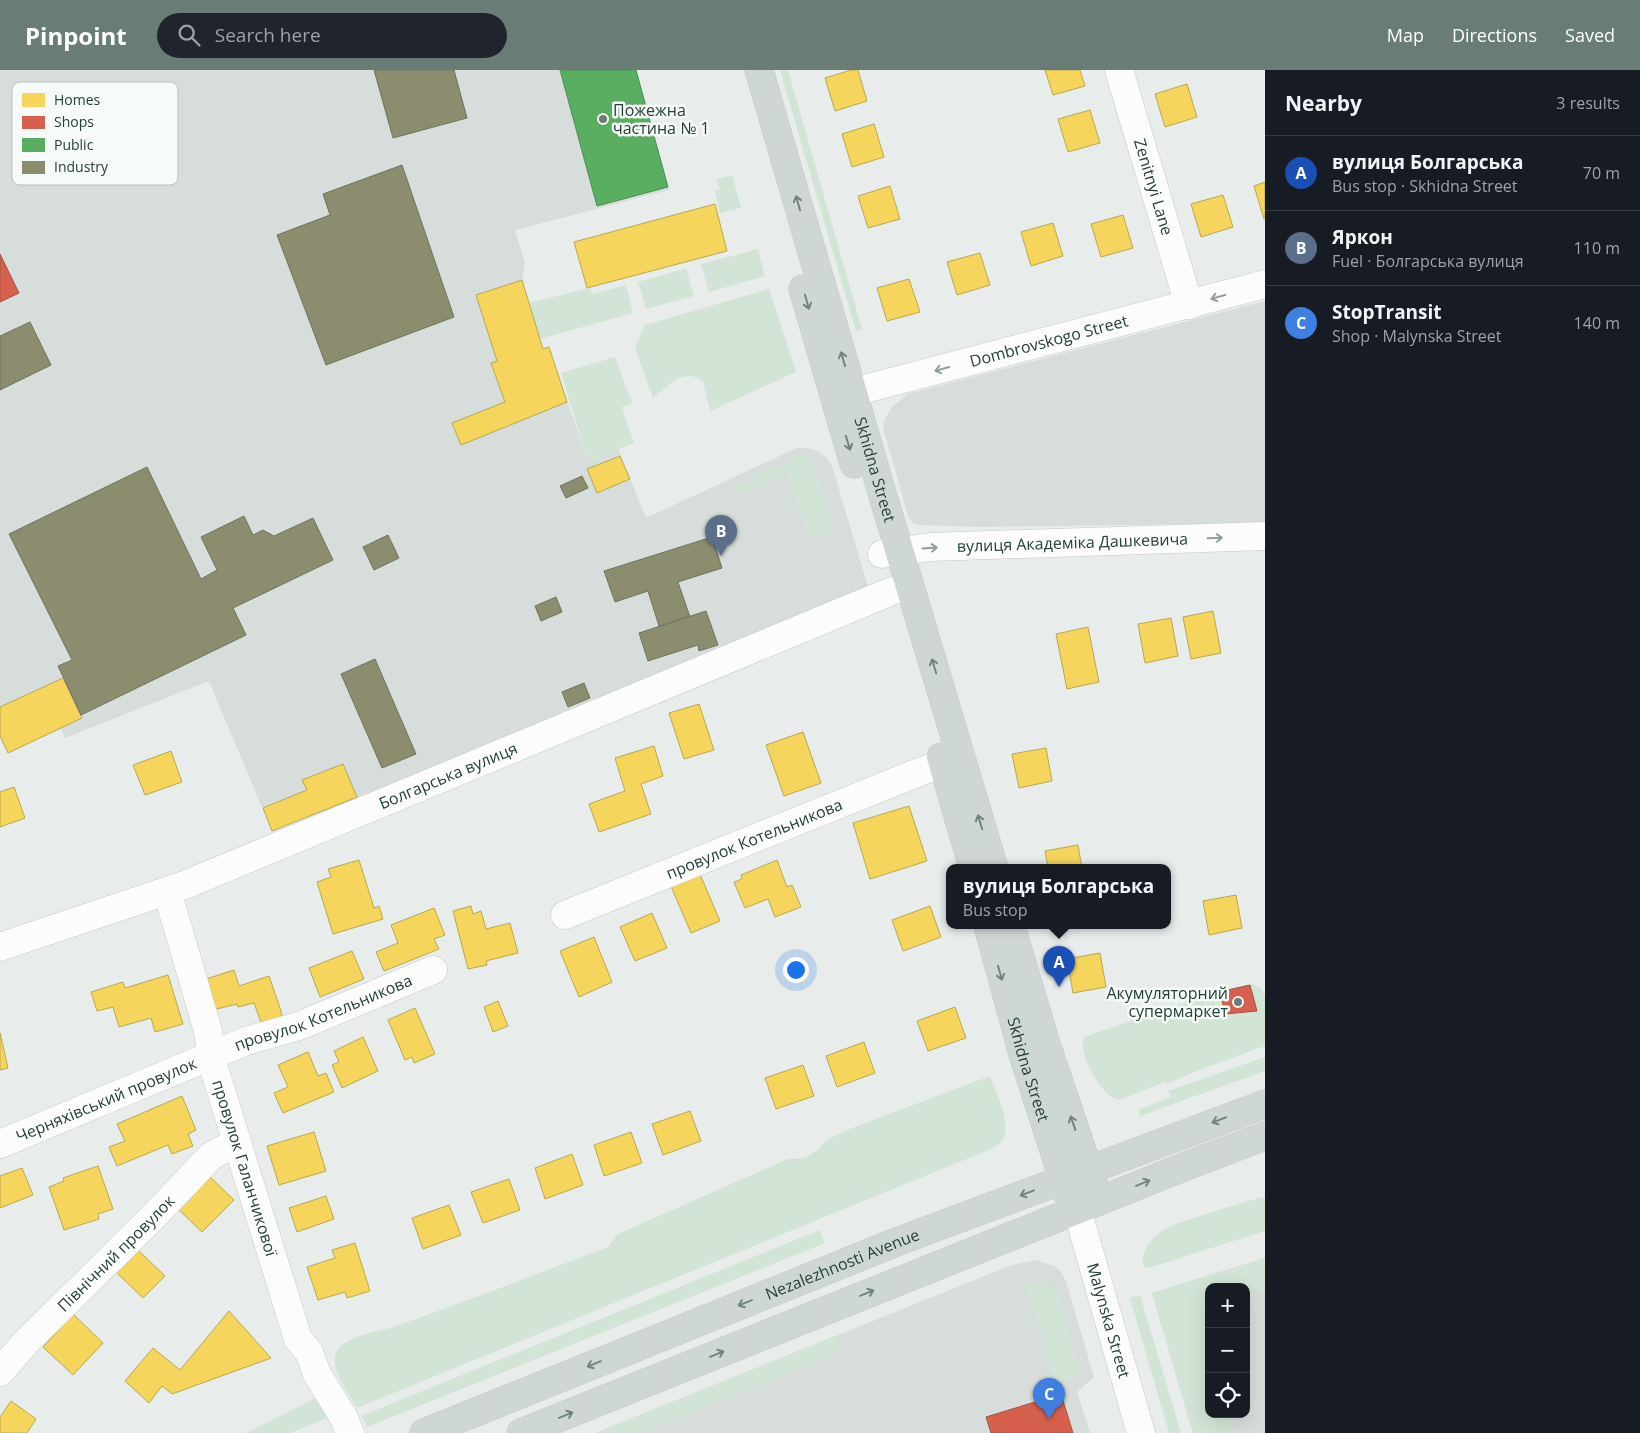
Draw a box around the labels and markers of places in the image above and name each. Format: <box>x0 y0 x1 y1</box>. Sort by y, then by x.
place label: Пожежна частина № 1 <box>613 99 710 139</box>
marker: Пожежна частина № 1 <box>597 113 609 125</box>
pin: B <box>705 515 737 556</box>
pin: A <box>1043 946 1075 987</box>
place label: Акумуляторний супермаркет <box>1106 982 1228 1022</box>
marker: Акумуляторний супермаркет <box>1232 996 1244 1008</box>
pin: C <box>1033 1378 1065 1419</box>

